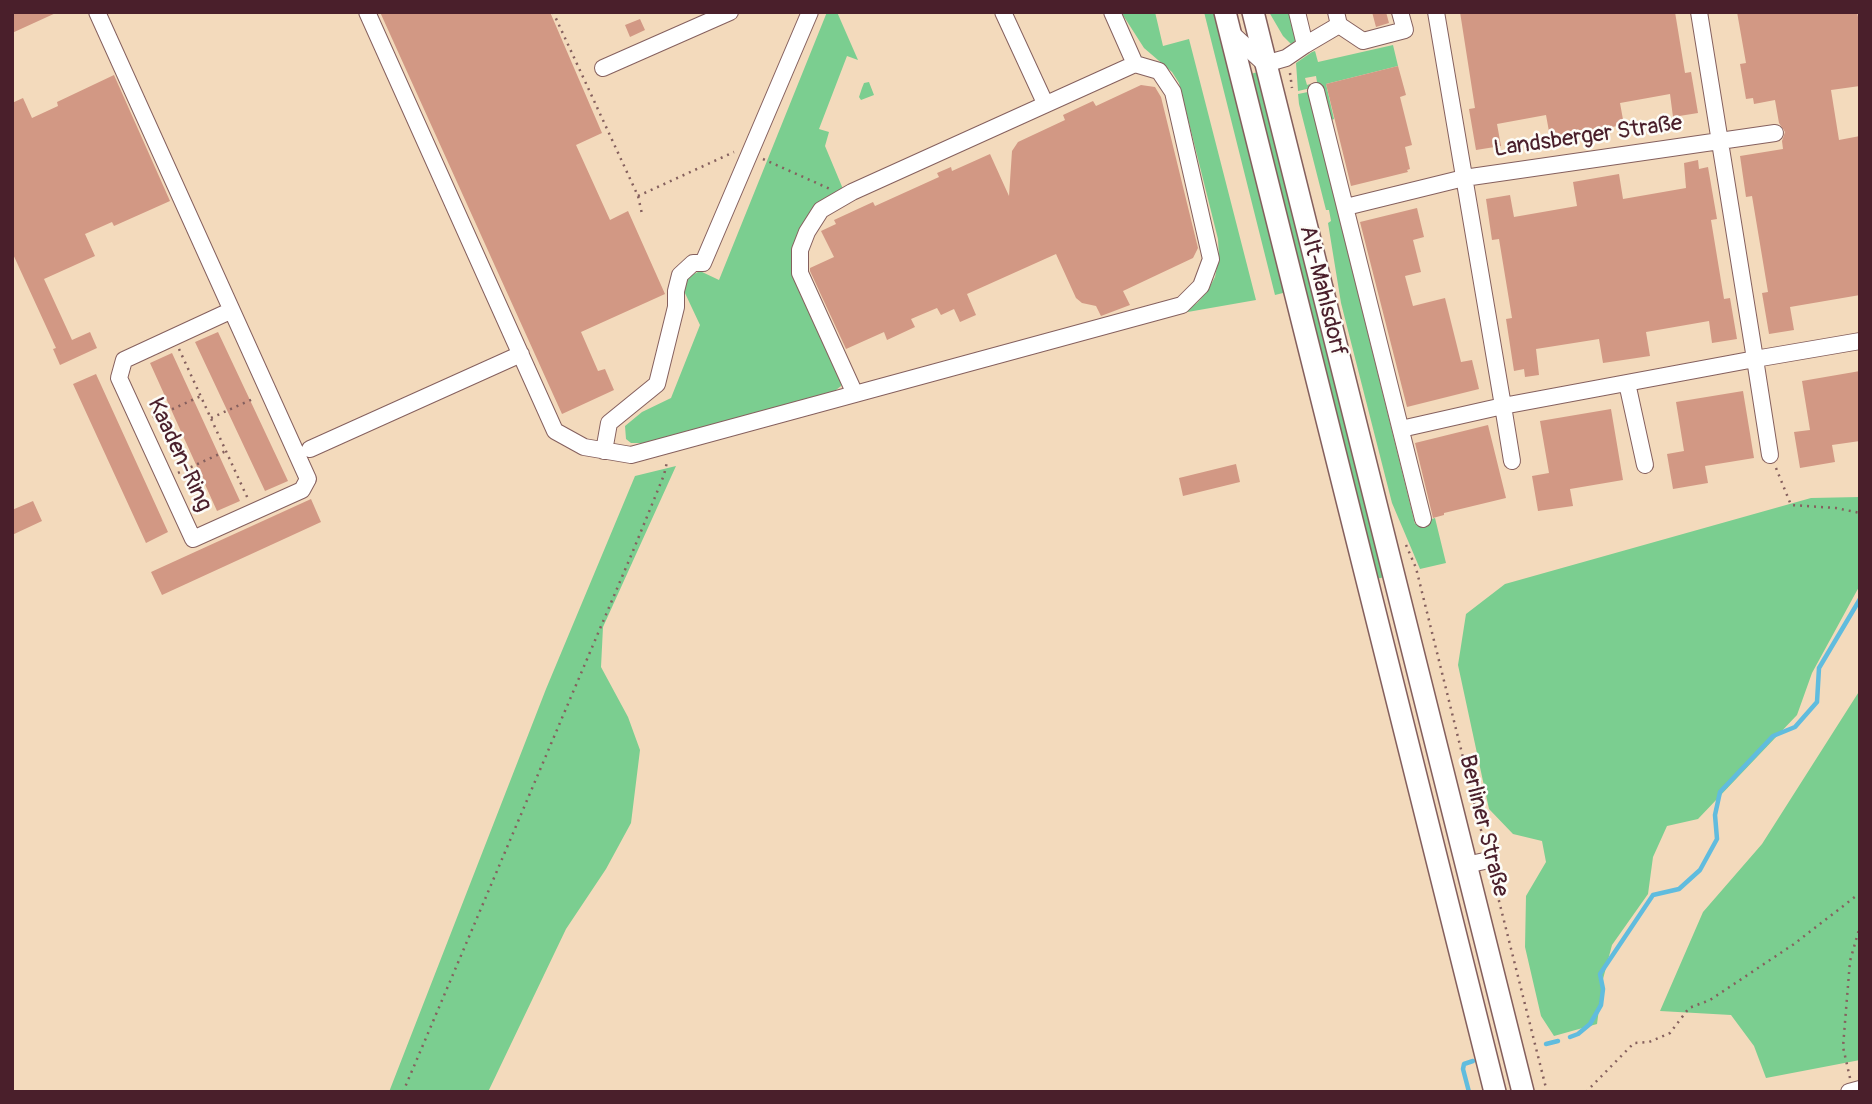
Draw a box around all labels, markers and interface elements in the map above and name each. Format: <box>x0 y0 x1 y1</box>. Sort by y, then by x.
street label: Landsberger Straße <box>1492 110 1684 164</box>
street label: Alt-Mahlsdorf <box>1292 223 1352 359</box>
street label: Kaaden-Ring <box>141 394 217 516</box>
street label: Berliner Straße <box>1452 752 1514 900</box>

